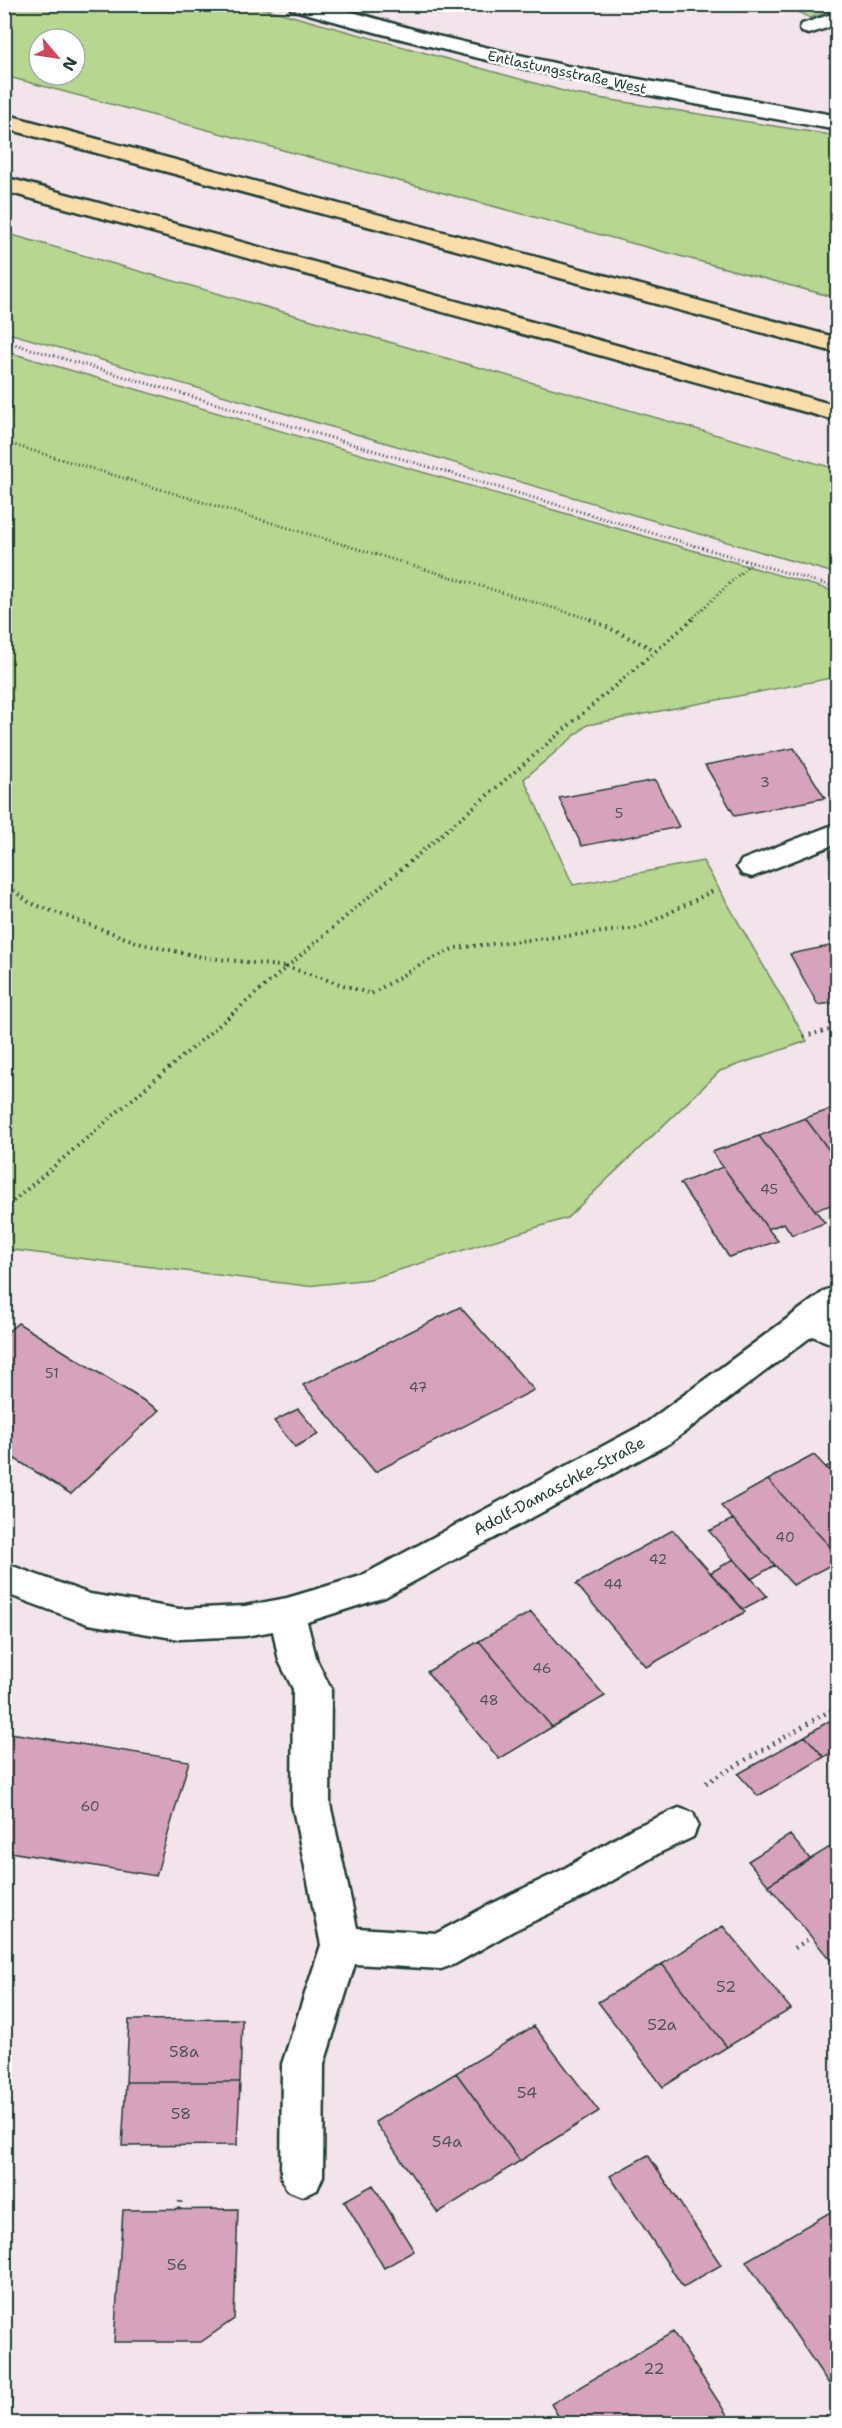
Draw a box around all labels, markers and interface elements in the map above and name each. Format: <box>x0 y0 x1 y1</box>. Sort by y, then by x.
north arrow <box>27 27 87 87</box>
street label: Entlastungsstraße West <box>486 46 648 98</box>
text: N <box>57 53 82 75</box>
house number: 3 <box>760 773 770 791</box>
house number: 5 <box>615 804 623 822</box>
house number: 45 <box>760 1180 778 1198</box>
house number: 51 <box>45 1364 59 1382</box>
house number: 47 <box>409 1378 427 1396</box>
street label: Adolf-Damaschke-Straße <box>470 1432 648 1540</box>
house number: 40 <box>775 1528 795 1546</box>
house number: 42 <box>649 1550 667 1568</box>
house number: 44 <box>603 1575 623 1593</box>
house number: 46 <box>532 1659 552 1677</box>
house number: 48 <box>479 1691 499 1709</box>
house number: 60 <box>80 1797 100 1815</box>
house number: 52 <box>716 1976 736 1997</box>
house number: 52a <box>647 2014 677 2035</box>
house number: 58a <box>169 2041 199 2062</box>
house number: 54 <box>517 2082 537 2103</box>
house number: 58 <box>171 2103 191 2124</box>
house number: 54a <box>432 2131 462 2152</box>
house number: 56 <box>167 2254 187 2275</box>
house number: 22 <box>643 2358 665 2379</box>

